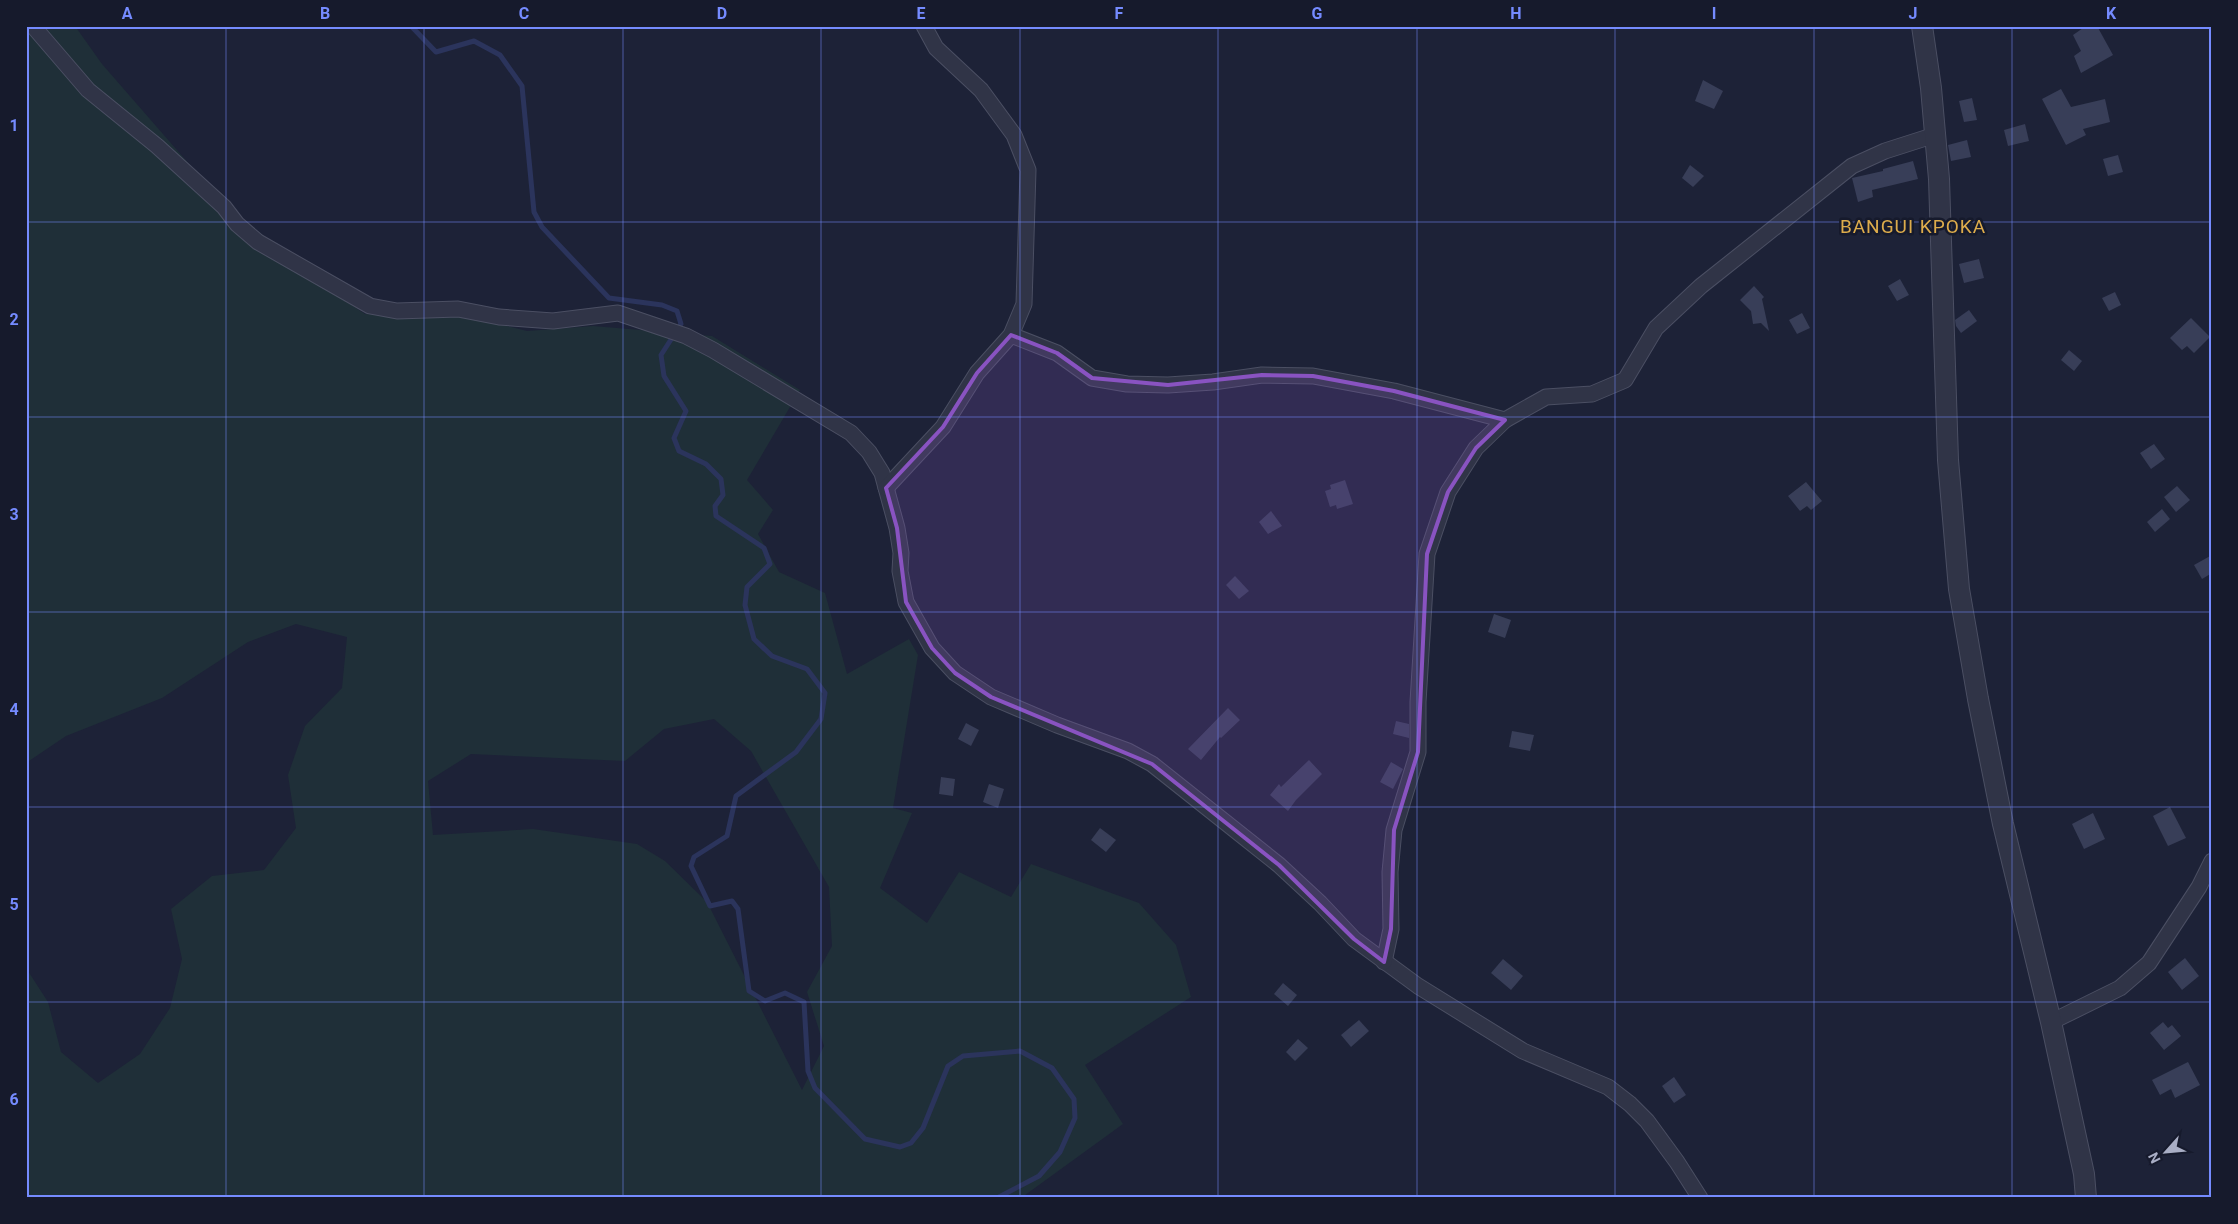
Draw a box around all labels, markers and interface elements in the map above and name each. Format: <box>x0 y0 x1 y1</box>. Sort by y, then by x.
text: A <box>122 4 133 23</box>
text: B <box>320 4 330 23</box>
text: C <box>519 4 529 23</box>
text: D <box>717 4 727 23</box>
text: E <box>917 4 926 23</box>
text: F <box>1115 4 1124 23</box>
text: G <box>1312 4 1323 23</box>
text: H <box>1510 4 1522 23</box>
text: I <box>1712 4 1716 23</box>
text: J <box>1909 4 1917 23</box>
text: K <box>2106 4 2117 23</box>
text: 1 <box>9 116 19 135</box>
district label: BANGUI KPOKA <box>1840 215 1986 238</box>
text: 2 <box>9 310 19 329</box>
text: 3 <box>9 505 19 524</box>
text: 4 <box>9 700 19 719</box>
text: 5 <box>9 895 19 914</box>
text: 6 <box>9 1090 19 1109</box>
north arrow <box>2140 1126 2190 1176</box>
text: N <box>2145 1150 2164 1166</box>

